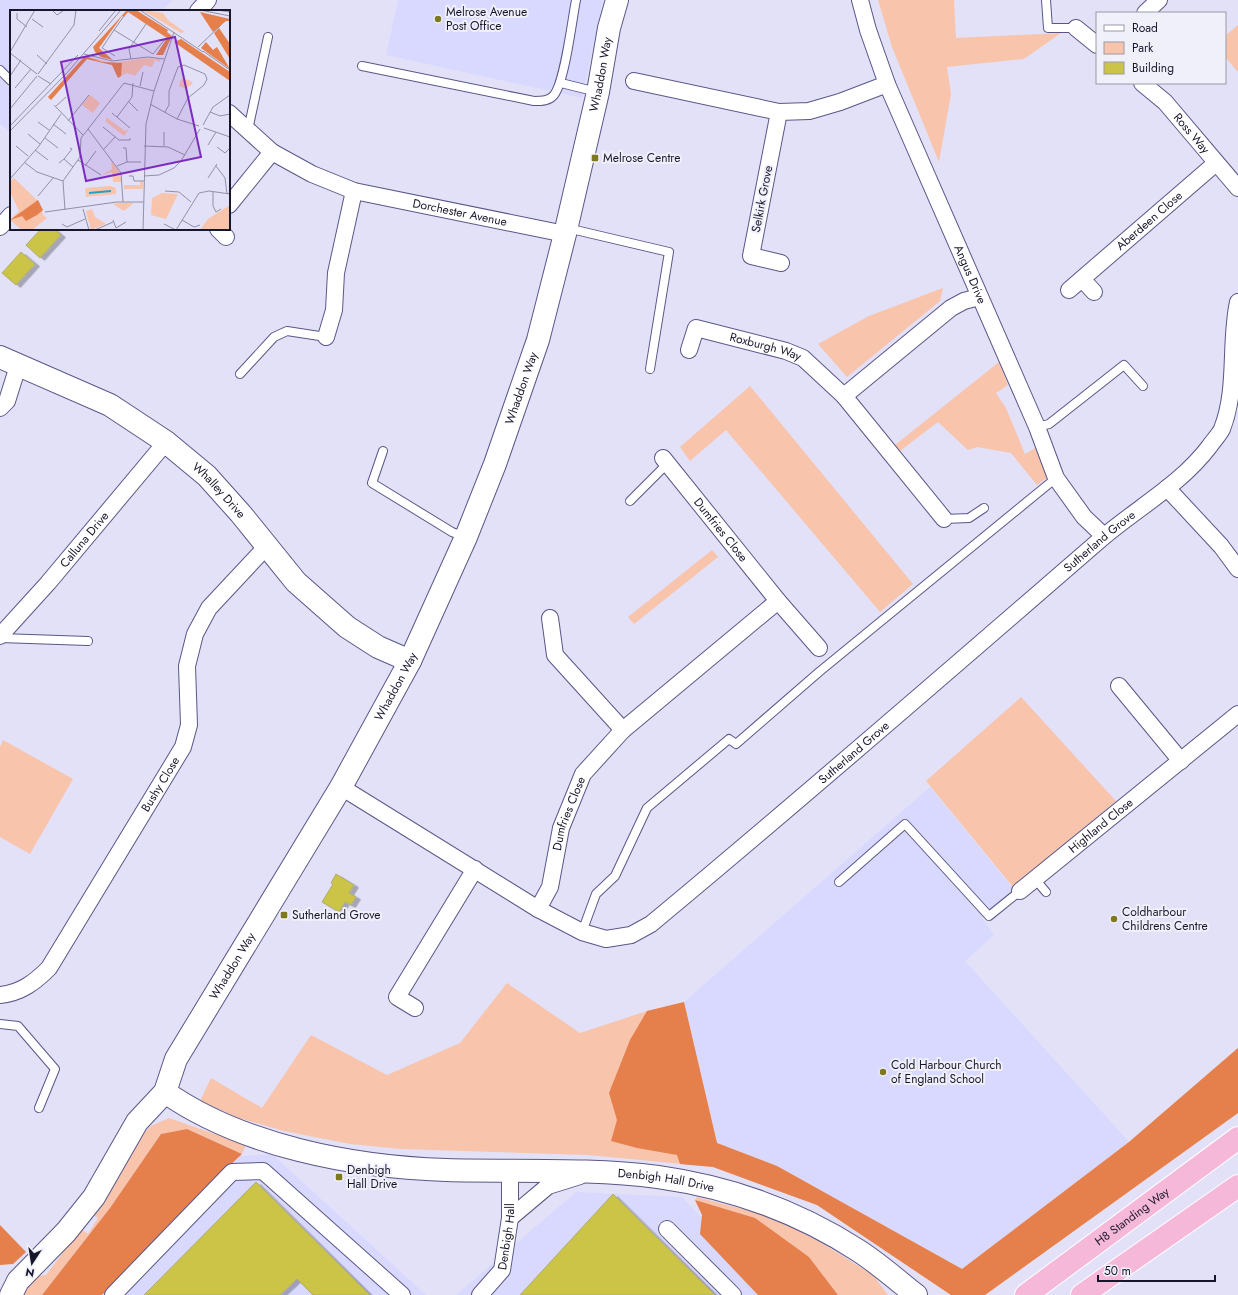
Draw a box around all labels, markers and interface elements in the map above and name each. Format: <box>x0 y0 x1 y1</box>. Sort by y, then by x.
place label: Melrose Avenue Post Office <box>446 3 527 35</box>
inset map <box>10 10 230 230</box>
legend <box>1096 12 1226 84</box>
marker: Melrose Avenue Post Office <box>433 14 443 24</box>
text: Road <box>1132 19 1158 37</box>
street label: Whaddon Way <box>585 35 616 114</box>
text: Park <box>1132 39 1154 57</box>
text: Building <box>1132 59 1174 77</box>
street label: Ross Way <box>1169 109 1215 158</box>
place label: Melrose Centre <box>603 149 680 167</box>
marker: Melrose Centre <box>590 153 600 163</box>
street label: Selkirk Grove <box>747 164 777 234</box>
street label: Aberdeen Close <box>1112 187 1186 255</box>
street label: Dorchester Avenue <box>411 194 509 231</box>
street label: Angus Drive <box>949 242 991 307</box>
street label: Roxburgh Way <box>728 328 805 366</box>
street label: Whaddon Way <box>500 349 542 427</box>
street label: Whalley Drive <box>188 458 250 522</box>
street label: Dumfries Close <box>689 494 752 566</box>
street label: Sutherland Grove <box>1060 506 1139 577</box>
street label: Calluna Drive <box>55 508 113 572</box>
street label: Whaddon Way <box>370 649 422 724</box>
street label: Sutherland Grove <box>814 717 893 788</box>
street label: Bushy Close <box>137 753 184 815</box>
street label: Dumfries Close <box>548 774 590 852</box>
street label: Highland Close <box>1064 794 1137 857</box>
place label: Coldharbour Childrens Centre <box>1122 903 1208 935</box>
place label: Sutherland Grove <box>292 906 381 924</box>
marker: Sutherland Grove <box>279 910 289 920</box>
marker: Coldharbour Childrens Centre <box>1109 914 1119 924</box>
street label: Whaddon Way <box>205 928 260 1003</box>
place label: Cold Harbour Church of England School <box>891 1056 1002 1088</box>
marker: Cold Harbour Church of England School <box>878 1067 888 1077</box>
place label: Denbigh Hall Drive <box>347 1161 397 1193</box>
street label: Denbigh Hall Drive <box>617 1164 716 1197</box>
marker: Denbigh Hall Drive <box>334 1172 344 1182</box>
street label: H8 Standing Way <box>1091 1182 1174 1250</box>
street label: Denbigh Hall <box>493 1203 519 1271</box>
north arrow <box>12 1243 52 1283</box>
scale bar <box>1098 1257 1215 1283</box>
text: 50 m <box>1104 1262 1131 1280</box>
text: N <box>24 1264 36 1282</box>

